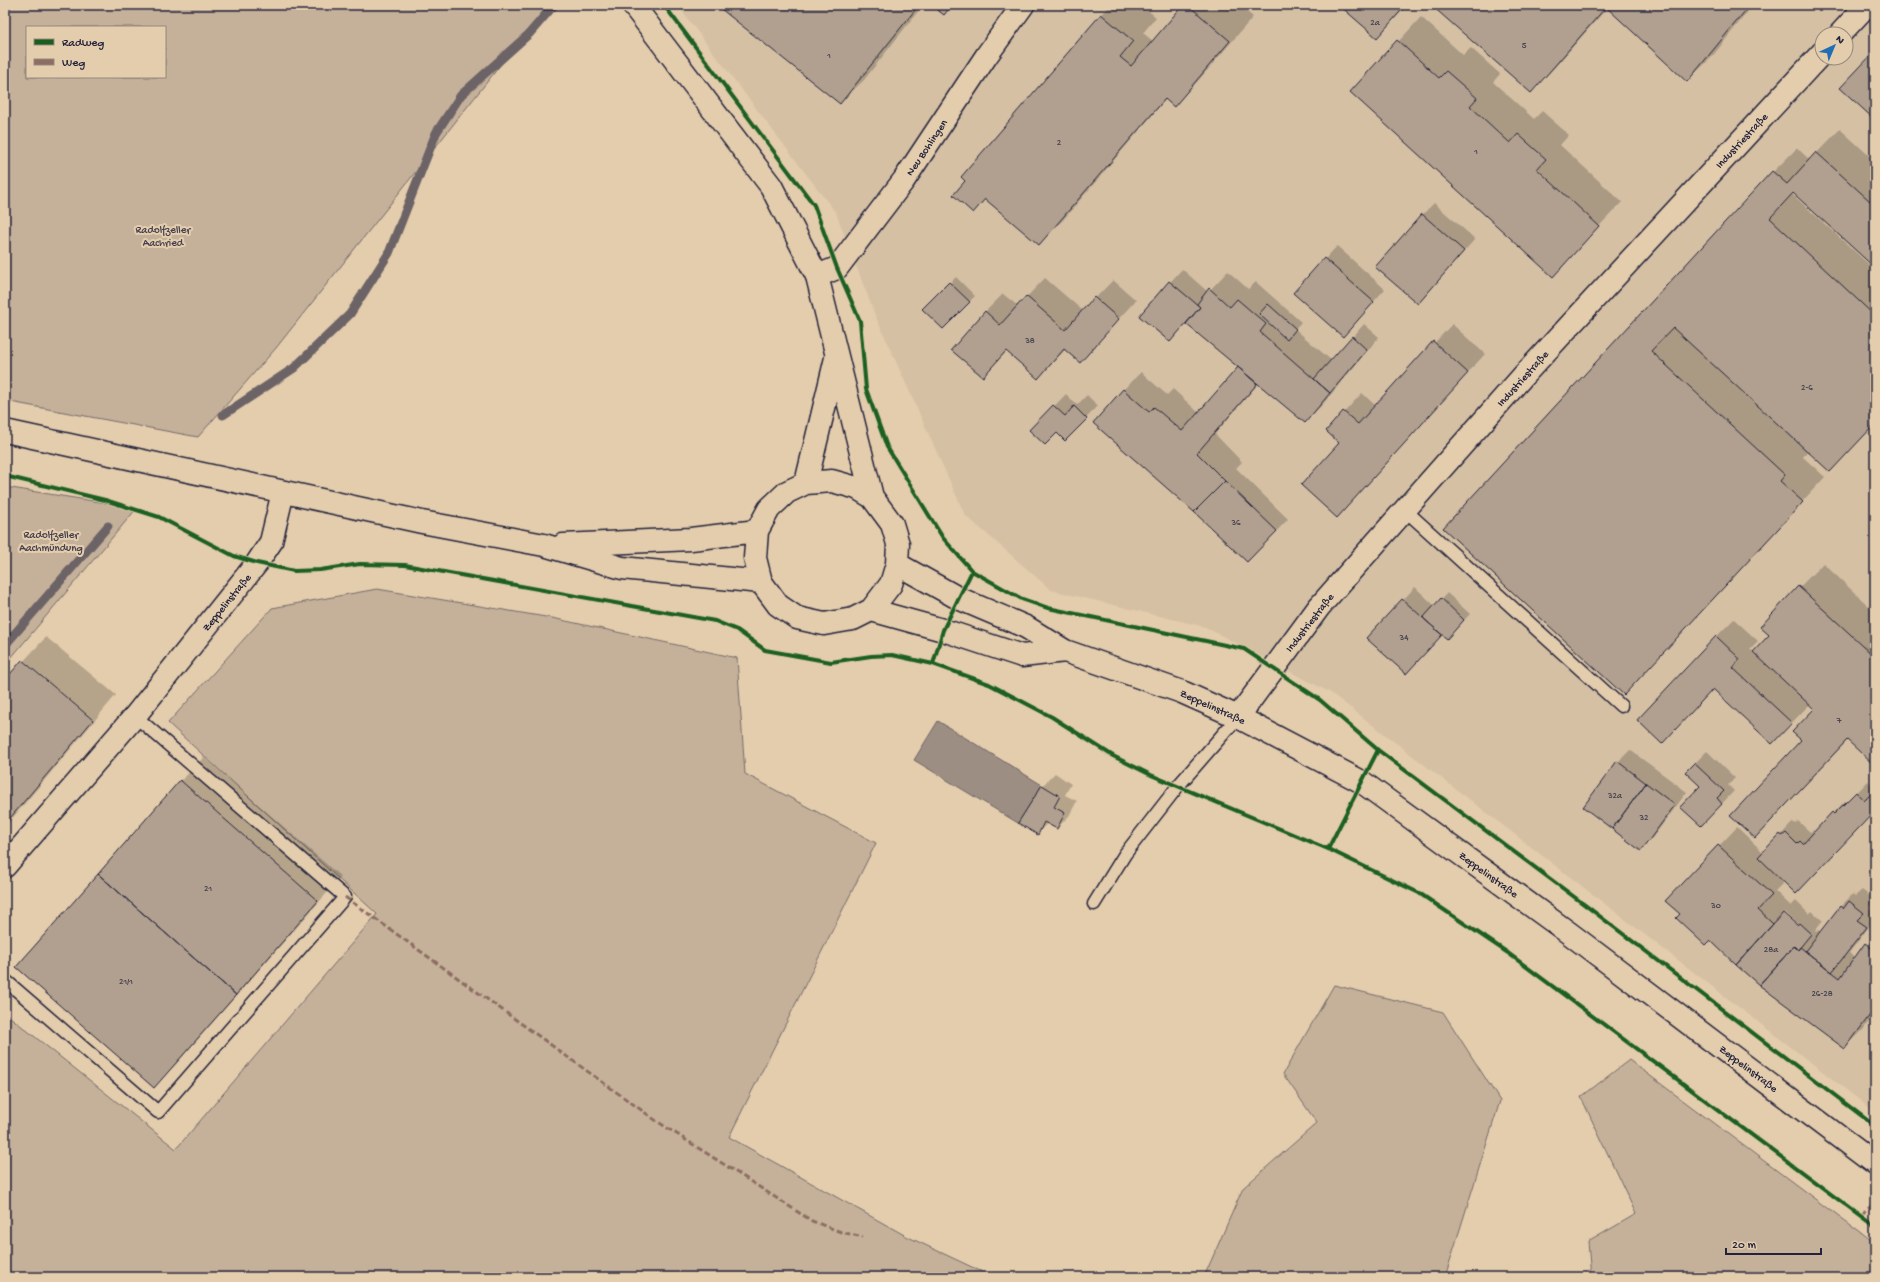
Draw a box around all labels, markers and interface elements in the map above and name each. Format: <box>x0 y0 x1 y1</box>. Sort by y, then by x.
house number: 2a <box>1370 18 1381 29</box>
legend <box>26 26 166 78</box>
north arrow <box>1814 26 1854 66</box>
text: N <box>1833 33 1846 47</box>
text: Radweg <box>62 37 104 51</box>
house number: 5 <box>1522 41 1527 52</box>
house number: 1 <box>826 51 831 62</box>
text: Weg <box>62 57 85 71</box>
street label: Industriestraße <box>1714 111 1771 171</box>
street label: Neu Bohlingen <box>904 117 951 178</box>
house number: 2 <box>1057 138 1062 149</box>
house number: 1 <box>1473 147 1478 158</box>
park label: Radolfzeller Aachried <box>136 224 191 250</box>
house number: 38 <box>1024 336 1035 347</box>
street label: Industriestraße <box>1495 349 1552 410</box>
house number: 2-6 <box>1801 383 1813 394</box>
house number: 36 <box>1230 518 1241 529</box>
park label: Radolfzeller Aachmündung <box>19 529 83 555</box>
street label: Zeppelinstraße <box>201 572 255 634</box>
street label: Industriestraße <box>1284 591 1337 655</box>
house number: 34 <box>1399 633 1409 644</box>
street label: Zeppelinstraße <box>1178 688 1247 728</box>
house number: 7 <box>1836 716 1842 727</box>
house number: 32a <box>1607 791 1623 802</box>
house number: 32 <box>1638 813 1649 824</box>
street label: Zeppelinstraße <box>1456 850 1520 901</box>
house number: 21 <box>204 884 212 895</box>
house number: 30 <box>1710 901 1721 912</box>
house number: 28a <box>1764 945 1779 956</box>
house number: 21/1 <box>119 977 133 988</box>
house number: 26-28 <box>1811 989 1833 1000</box>
street label: Zeppelinstraße <box>1716 1044 1780 1096</box>
scale bar <box>1726 1230 1821 1256</box>
text: 20 m <box>1732 1239 1757 1253</box>

